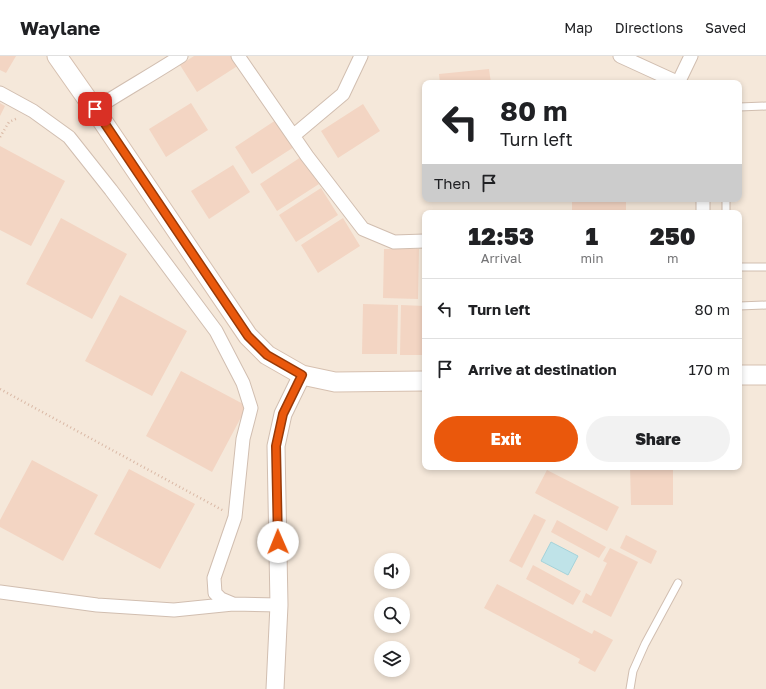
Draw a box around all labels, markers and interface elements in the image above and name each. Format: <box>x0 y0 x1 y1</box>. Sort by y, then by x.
text: Waylane <box>20 16 100 39</box>
text: Map <box>564 19 593 36</box>
text: Directions <box>615 19 683 36</box>
text: Saved <box>705 19 746 36</box>
pin <box>78 92 112 126</box>
text: 80 m <box>500 94 568 127</box>
icon: left <box>434 96 486 148</box>
icon: arrive <box>84 98 106 120</box>
text: Turn left <box>500 128 573 150</box>
icon: arrive <box>478 172 500 194</box>
text: Then <box>434 174 470 192</box>
text: 12:53 <box>468 221 534 250</box>
text: 1 <box>586 221 598 250</box>
text: 250 <box>650 221 696 250</box>
text: Arrival <box>481 250 522 266</box>
text: min <box>580 250 603 266</box>
text: m <box>667 250 678 266</box>
icon: left <box>434 298 456 320</box>
text: Turn left <box>468 300 530 318</box>
text: 80 m <box>695 300 730 318</box>
icon: arrive <box>434 358 456 380</box>
text: Arrive at destination <box>468 360 617 378</box>
text: 170 m <box>688 360 730 378</box>
button: Exit <box>434 416 578 462</box>
button: Share <box>586 416 730 462</box>
position arrow <box>257 521 299 563</box>
map controls <box>374 553 410 677</box>
button: sound <box>374 553 410 589</box>
button: search <box>374 597 410 633</box>
button: layers <box>374 641 410 677</box>

